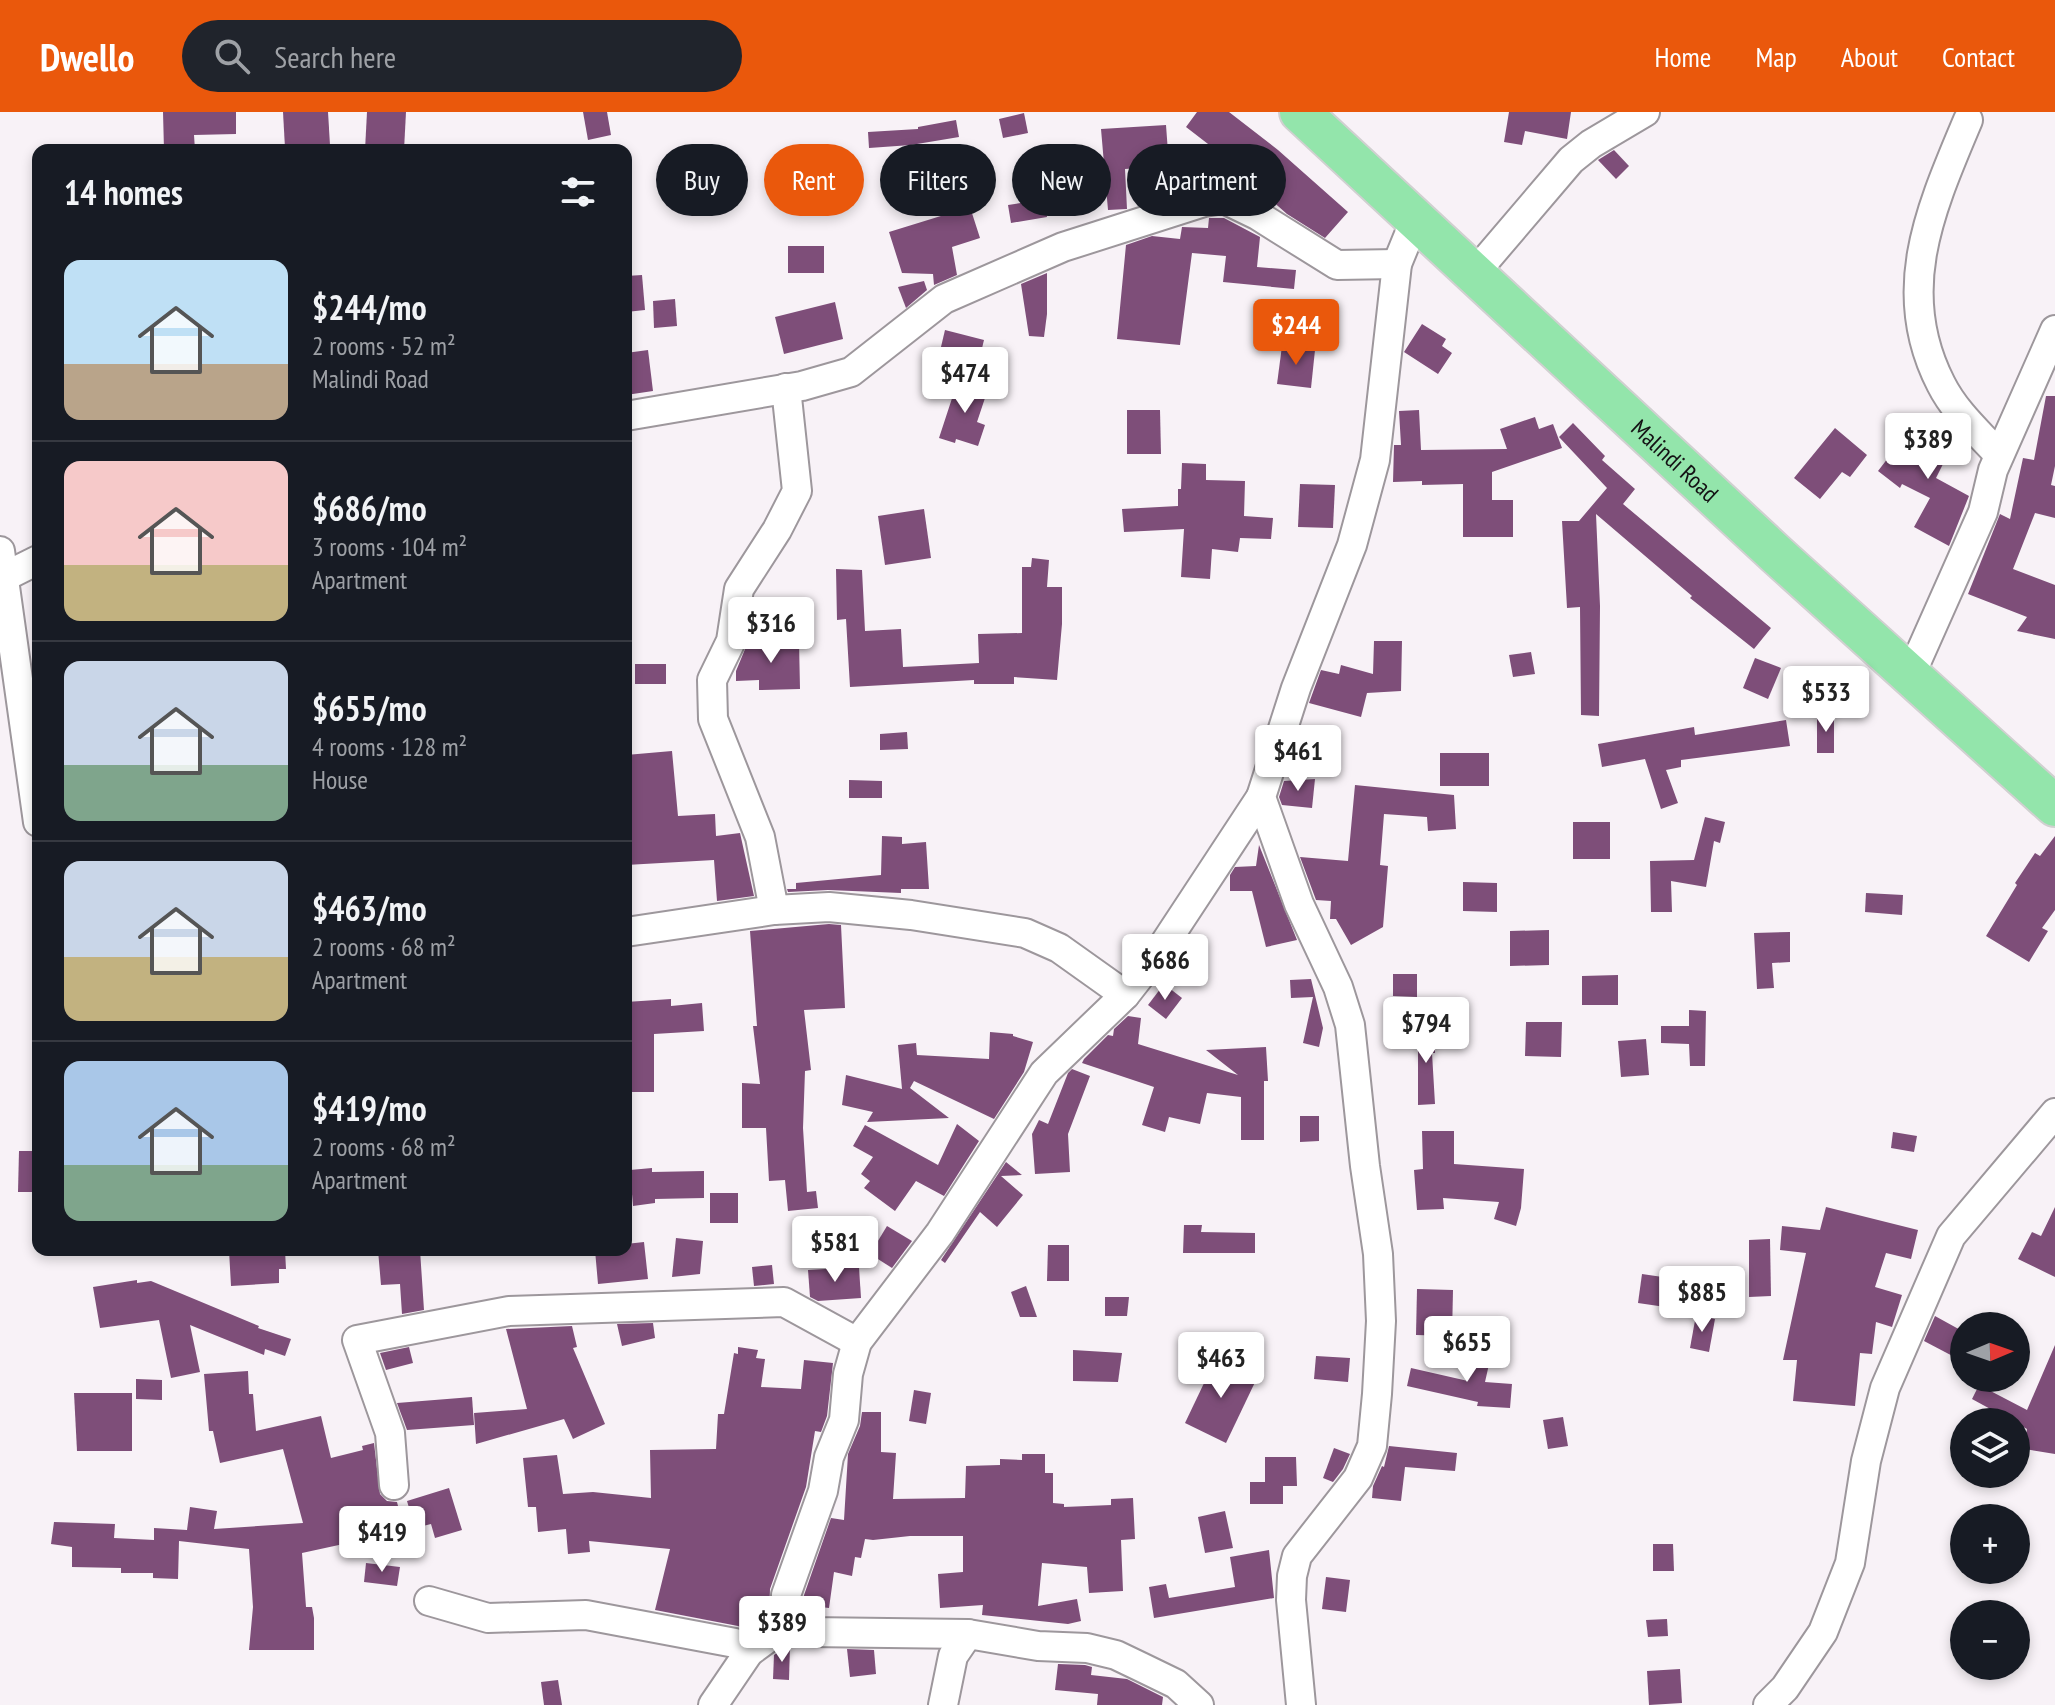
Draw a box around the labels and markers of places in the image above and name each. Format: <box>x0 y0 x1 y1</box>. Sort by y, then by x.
pin: $244 <box>1249 299 1343 367</box>
pin: $474 <box>918 347 1012 415</box>
pin: $389 <box>1881 413 1975 481</box>
pin: $316 <box>724 597 818 665</box>
pin: $533 <box>1779 666 1873 734</box>
pin: $461 <box>1251 725 1345 793</box>
pin: $686 <box>1118 934 1212 1002</box>
pin: $794 <box>1379 997 1473 1065</box>
pin: $581 <box>788 1216 882 1284</box>
pin: $885 <box>1655 1266 1749 1334</box>
pin: $655 <box>1420 1316 1514 1384</box>
pin: $463 <box>1174 1332 1268 1400</box>
pin: $419 <box>335 1506 429 1574</box>
pin: $389 <box>735 1596 829 1664</box>

